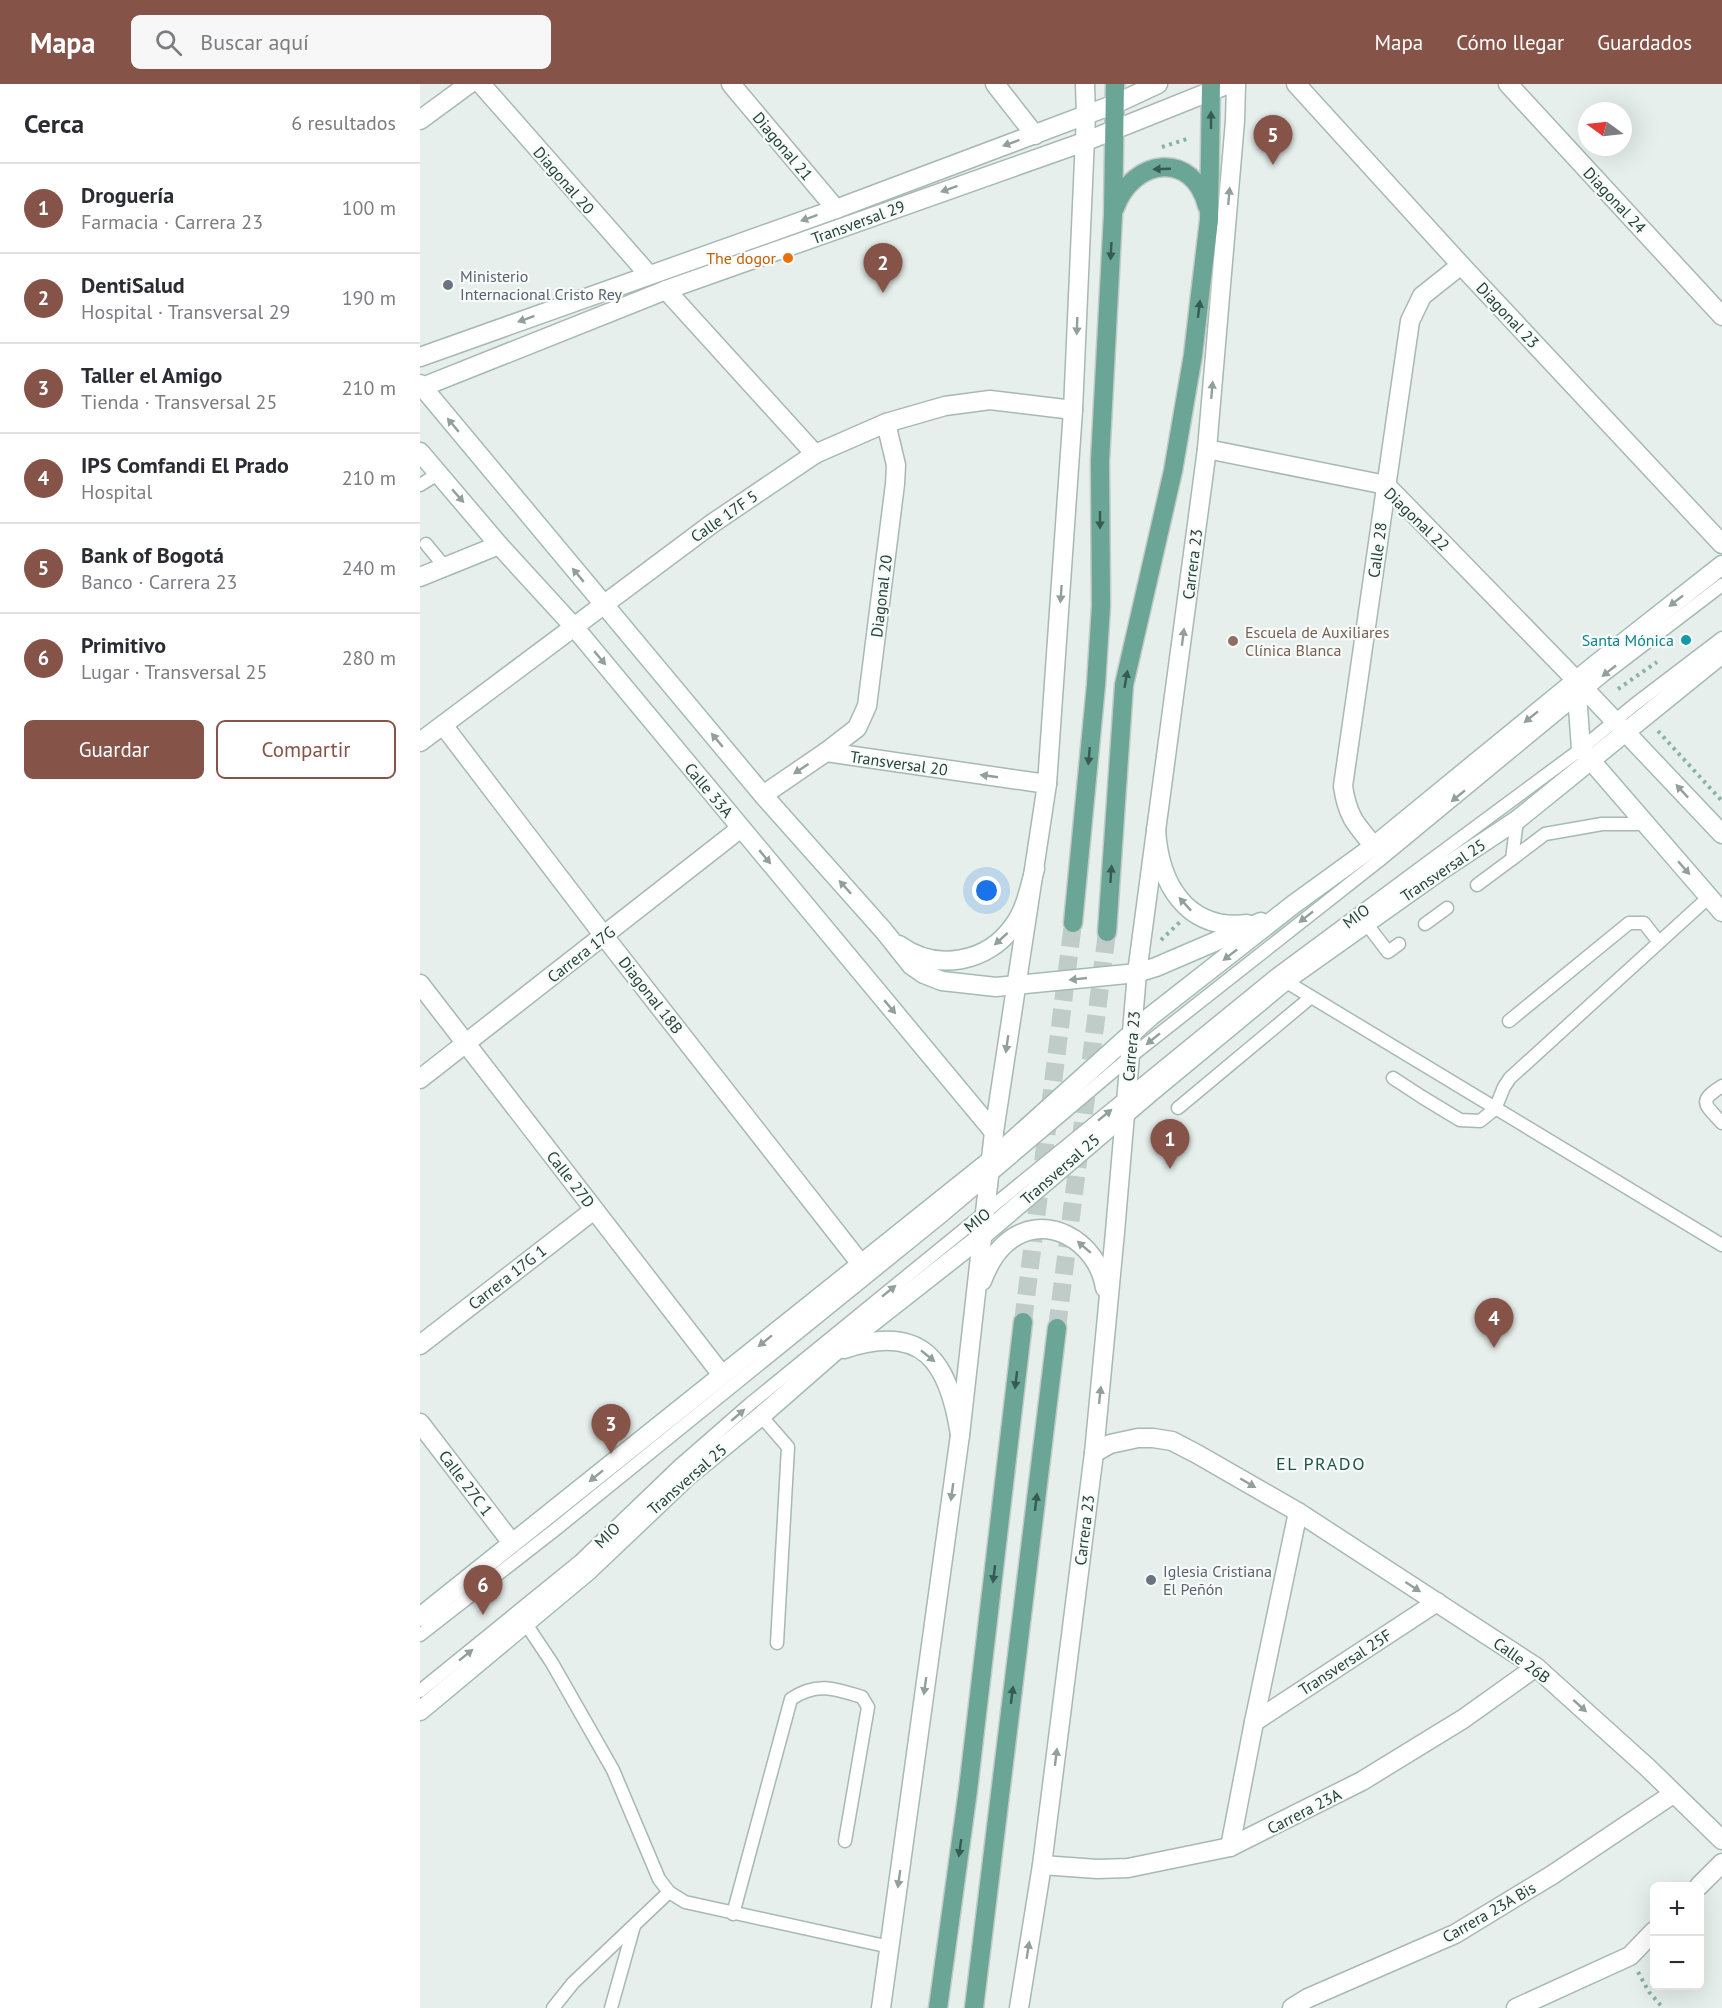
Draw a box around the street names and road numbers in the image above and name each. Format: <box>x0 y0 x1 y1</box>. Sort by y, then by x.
street label: Diagonal 21 <box>749 108 817 184</box>
street label: Diagonal 20 <box>529 142 599 218</box>
street label: Diagonal 24 <box>1579 163 1651 237</box>
street label: Transversal 29 <box>808 196 908 248</box>
street label: Diagonal 23 <box>1472 278 1544 352</box>
street label: Diagonal 22 <box>1380 483 1454 555</box>
street label: Calle 17F 5 <box>687 486 761 546</box>
street label: Calle 28 <box>1363 521 1391 579</box>
street label: Carrera 23 <box>1178 528 1206 600</box>
street label: Diagonal 20 <box>866 553 896 638</box>
street label: Transversal 20 <box>849 746 949 780</box>
street label: Calle 33A <box>680 759 738 822</box>
street label: Transversal 25 <box>1397 834 1489 906</box>
street label: MIO <box>1339 899 1373 932</box>
street label: Carrera 17G <box>543 921 619 987</box>
street label: Diagonal 18B <box>615 952 687 1038</box>
street label: Carrera 23 <box>1118 1010 1144 1082</box>
street label: Transversal 25 <box>1016 1129 1104 1209</box>
street label: Calle 27D <box>543 1147 599 1211</box>
street label: MIO <box>960 1203 994 1237</box>
street label: Carrera 17G 1 <box>464 1240 550 1314</box>
street label: Transversal 25 <box>643 1439 731 1519</box>
street label: Calle 27C 1 <box>435 1446 497 1520</box>
street label: Carrera 23 <box>1070 1494 1098 1566</box>
street label: MIO <box>590 1518 624 1552</box>
street label: Transversal 25F <box>1295 1625 1395 1699</box>
street label: Calle 26B <box>1490 1633 1554 1687</box>
street label: Carrera 23A <box>1264 1784 1345 1838</box>
street label: Carrera 23A Bis <box>1439 1877 1539 1947</box>

